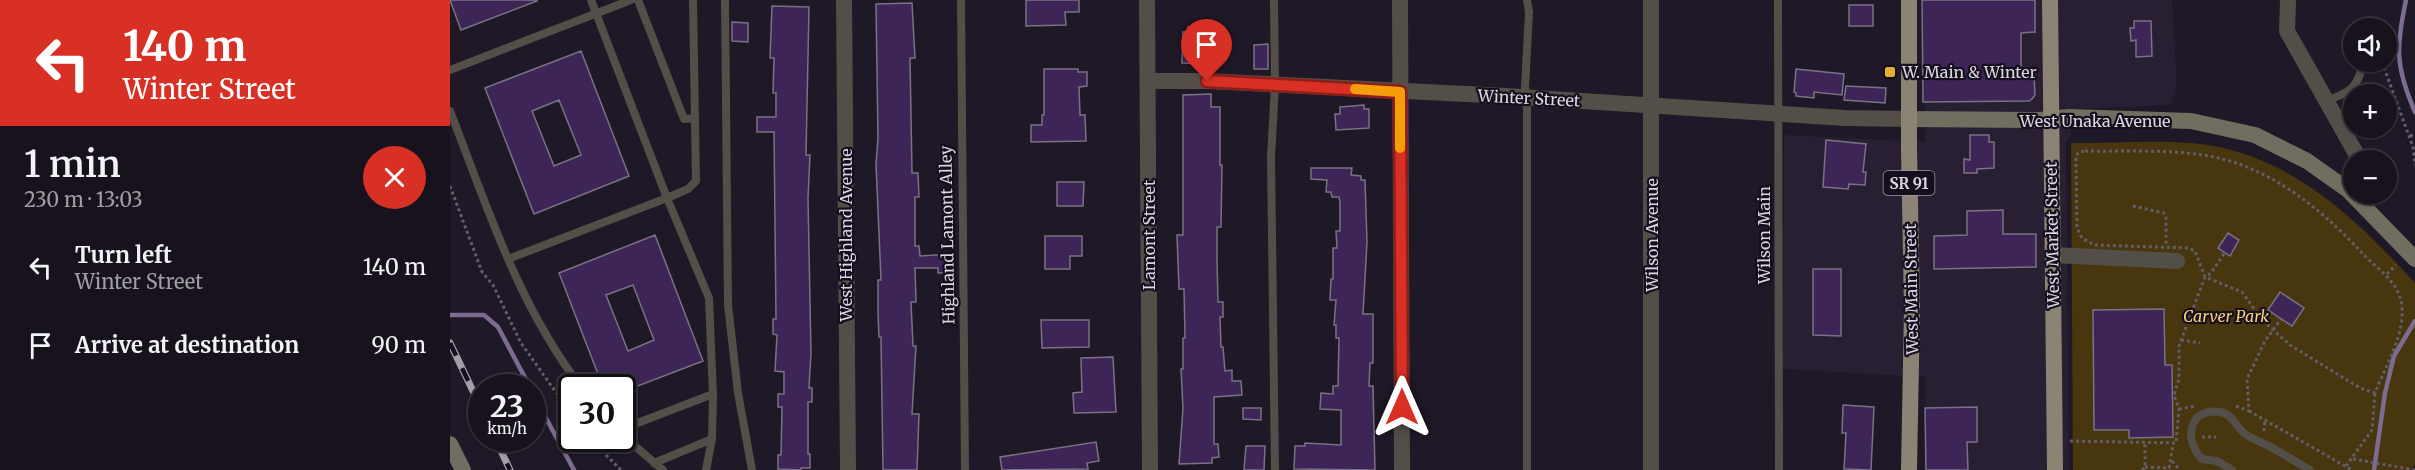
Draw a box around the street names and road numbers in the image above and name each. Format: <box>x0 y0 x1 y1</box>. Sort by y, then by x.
street label: Winter Street <box>1476 85 1581 111</box>
street label: West Unaka Avenue <box>2019 111 2170 131</box>
street label: Highland Lamont Alley <box>935 145 959 325</box>
street label: West Highland Avenue <box>836 148 856 323</box>
street label: West Market Street <box>2041 161 2063 310</box>
road number: SR 91 <box>1884 171 1934 195</box>
street label: Wilson Avenue <box>1642 178 1662 293</box>
street label: Lamont Street <box>1139 179 1159 290</box>
street label: Wilson Main <box>1754 186 1774 285</box>
street label: West Main Street <box>1900 222 1922 356</box>

